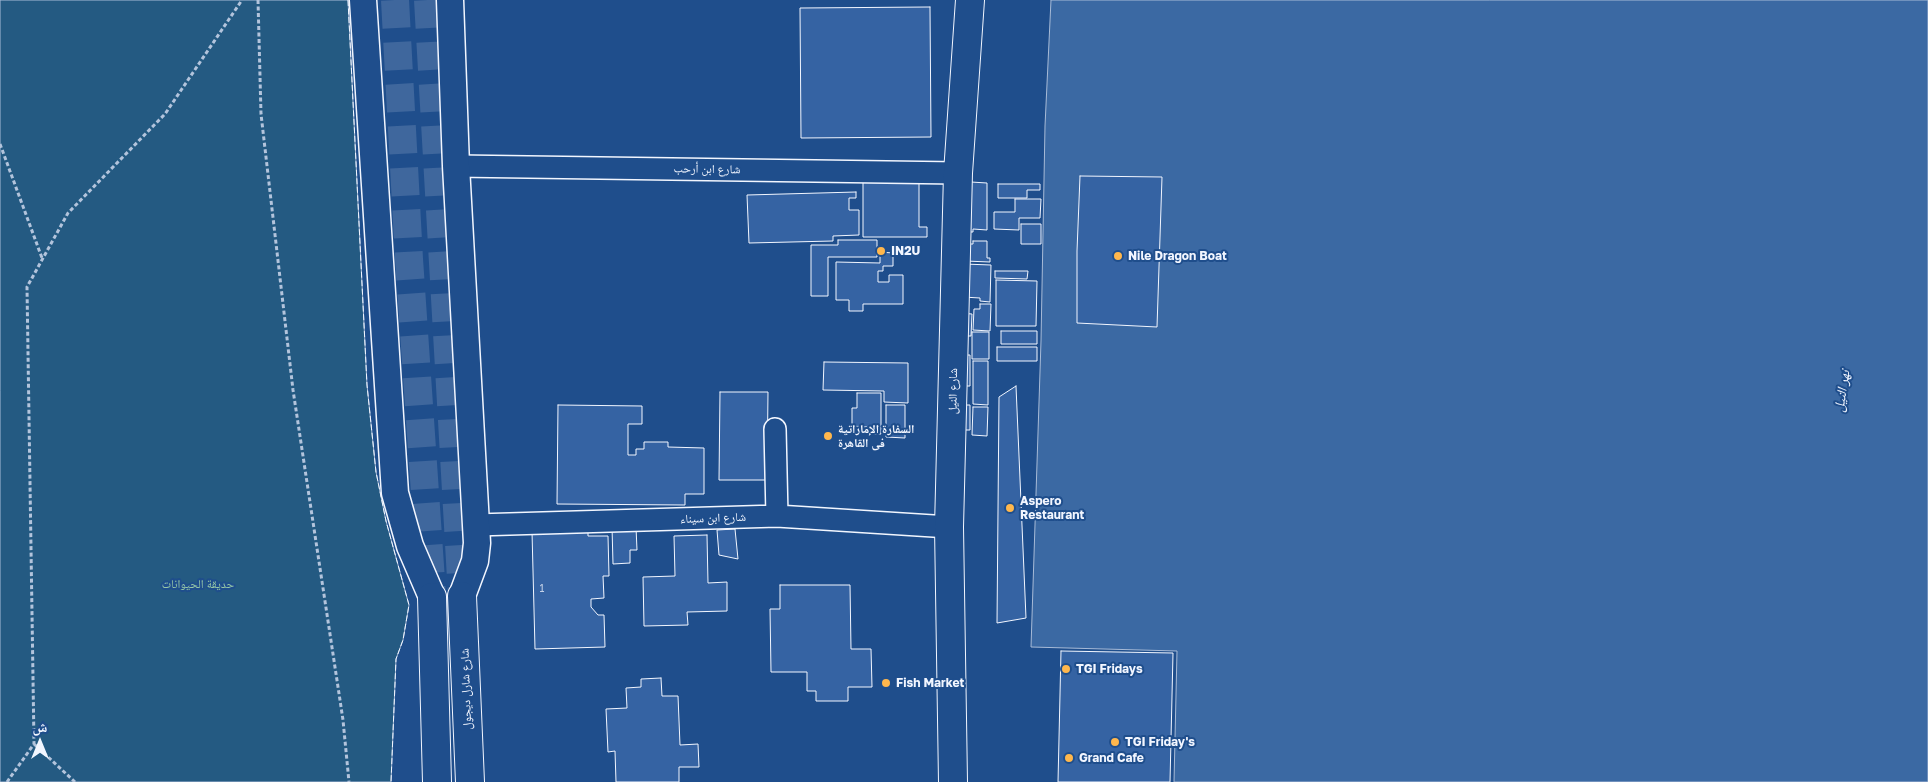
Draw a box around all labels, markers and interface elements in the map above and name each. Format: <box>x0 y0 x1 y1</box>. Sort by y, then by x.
street label: شارع ابن أرحب <box>673 161 741 177</box>
place label: IN2U <box>891 244 920 258</box>
marker: IN2U <box>875 245 887 257</box>
place label: Nile Dragon Boat <box>1128 249 1227 263</box>
marker: Nile Dragon Boat <box>1112 250 1124 262</box>
street label: شارع النيل <box>945 368 961 414</box>
water label: نهر النيل <box>1830 369 1854 413</box>
place label: السفارة الإماراتية فى القاهرة <box>838 422 914 450</box>
marker: السفارة الإماراتية فى القاهرة <box>822 430 834 442</box>
place label: Aspero Restaurant <box>1020 494 1084 522</box>
marker: Aspero Restaurant <box>1004 502 1016 514</box>
street label: شارع ابن سيناء <box>680 510 746 526</box>
park label: حديقة الحيوانات <box>162 577 234 591</box>
house number: 1 <box>540 583 544 595</box>
street label: شارع شارل ديجول <box>457 648 475 730</box>
place label: TGI Fridays <box>1076 662 1143 676</box>
marker: TGI Fridays <box>1060 663 1072 675</box>
place label: Fish Market <box>896 676 964 690</box>
marker: Fish Market <box>880 677 892 689</box>
north arrow <box>15 717 65 767</box>
text: ش <box>33 718 47 735</box>
place label: TGI Friday's <box>1125 735 1195 749</box>
marker: TGI Friday's <box>1109 736 1121 748</box>
place label: Grand Cafe <box>1079 751 1144 765</box>
marker: Grand Cafe <box>1063 752 1075 764</box>

